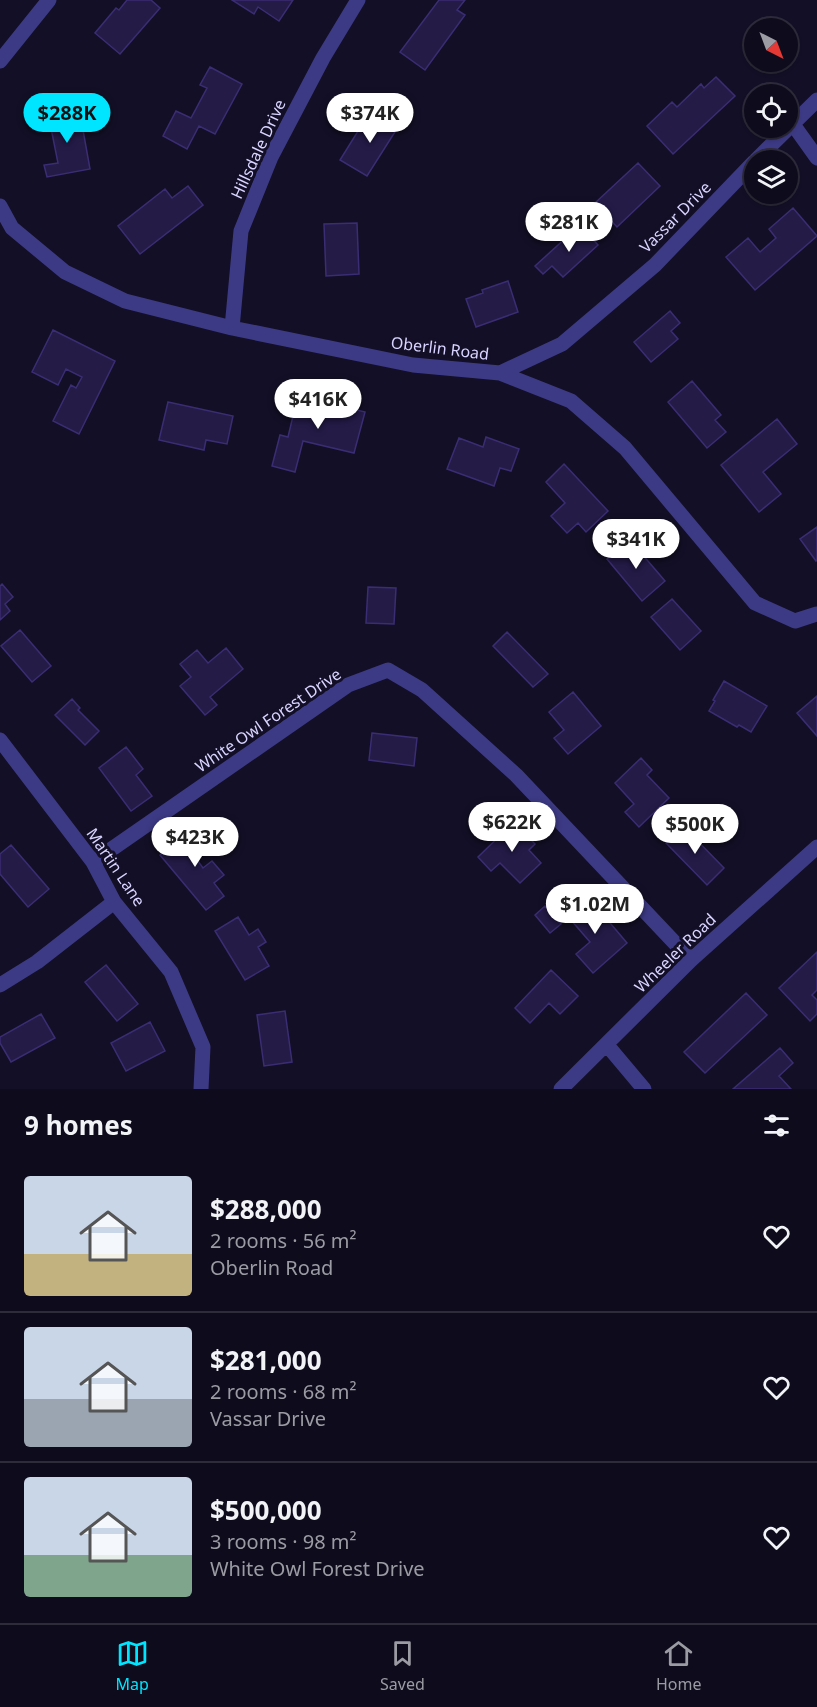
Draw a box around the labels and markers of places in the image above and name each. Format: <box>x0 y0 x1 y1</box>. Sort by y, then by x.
pin: $288K <box>25 93 109 144</box>
pin: $374K <box>328 93 412 144</box>
pin: $281K <box>527 202 611 253</box>
pin: $416K <box>276 379 360 430</box>
pin: $341K <box>594 519 678 570</box>
pin: $622K <box>470 802 554 853</box>
pin: $500K <box>653 804 737 855</box>
pin: $423K <box>153 817 237 868</box>
pin: $1.02M <box>546 884 644 935</box>

